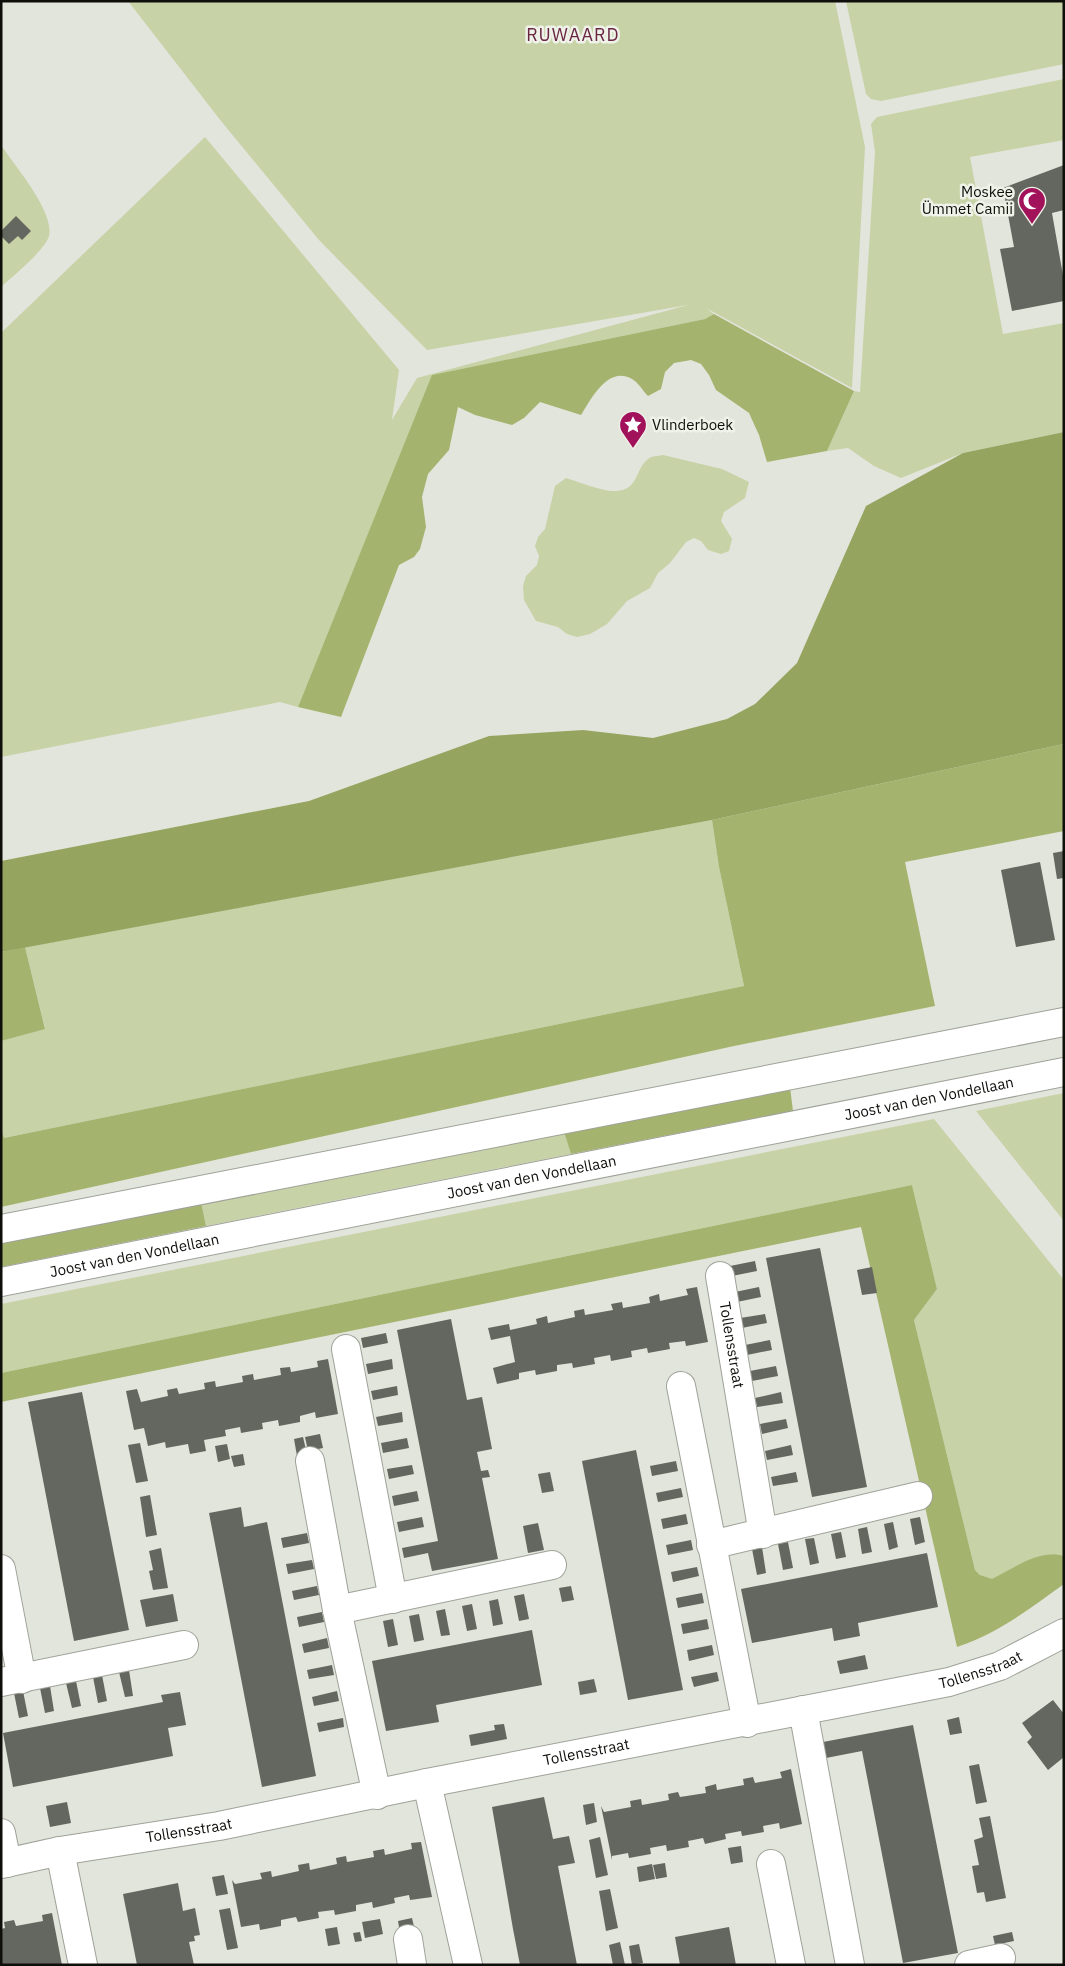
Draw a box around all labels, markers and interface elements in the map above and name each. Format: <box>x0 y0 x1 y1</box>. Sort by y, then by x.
district label: RUWAARD <box>526 23 620 46</box>
place label: Moskee Ümmet Camii <box>922 182 1013 218</box>
mosque icon: Moskee Ümmet Camii <box>1017 186 1047 225</box>
place icon: Vlinderboek <box>618 410 648 449</box>
place label: Vlinderboek <box>652 415 733 434</box>
street label: Joost van den Vondellaan <box>843 1072 1015 1124</box>
street label: Joost van den Vondellaan <box>445 1151 618 1203</box>
street label: Joost van den Vondellaan <box>48 1229 221 1281</box>
street label: Tollensstraat <box>715 1300 749 1390</box>
street label: Tollensstraat <box>937 1646 1025 1693</box>
street label: Tollensstraat <box>542 1734 631 1769</box>
street label: Tollensstraat <box>144 1814 234 1846</box>

